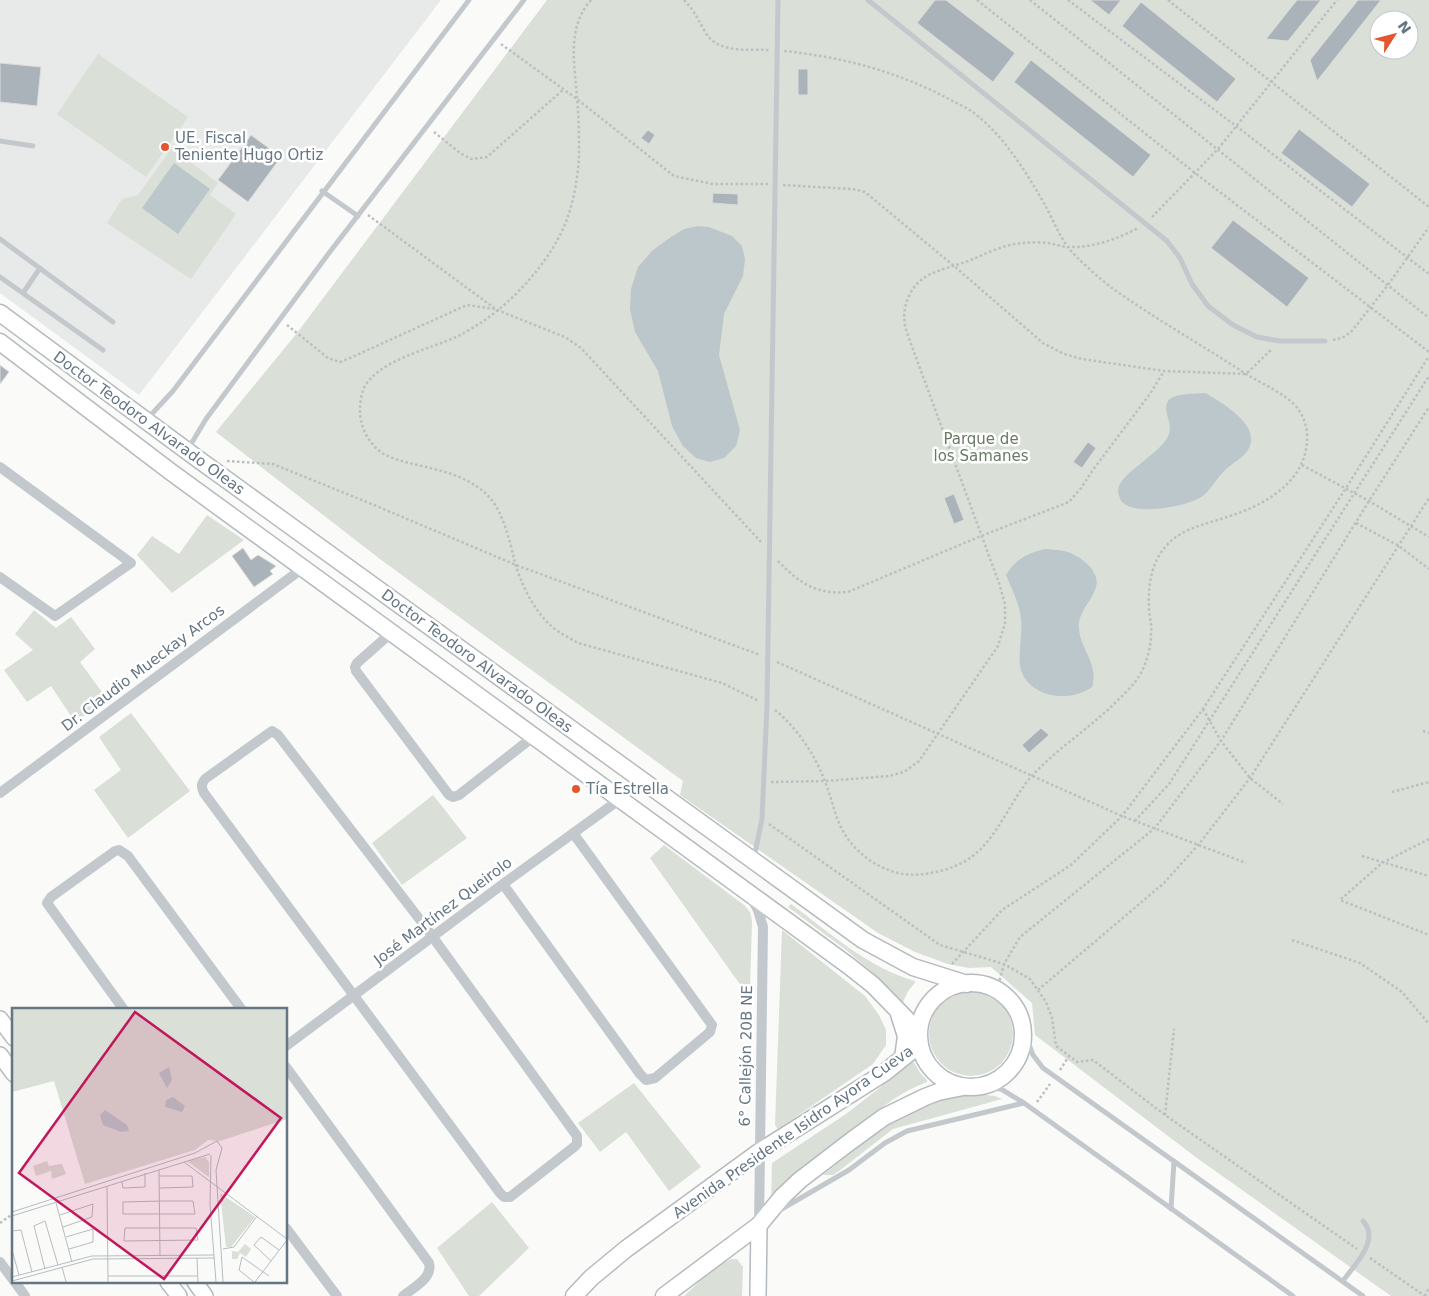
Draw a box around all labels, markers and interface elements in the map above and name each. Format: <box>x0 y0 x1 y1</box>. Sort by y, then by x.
north arrow <box>1369 10 1419 60</box>
text: N <box>1395 18 1414 37</box>
place label: UE. Fiscal Teniente Hugo Ortiz <box>174 129 323 164</box>
marker: UE. Fiscal Teniente Hugo Ortiz <box>159 141 171 153</box>
street label: Doctor Teodoro Alvarado Oleas <box>50 348 248 499</box>
park label: Parque de los Samanes <box>934 430 1029 465</box>
street label: Doctor Teodoro Alvarado Oleas <box>378 586 576 737</box>
street label: Dr. Claudio Mueckay Arcos <box>58 601 228 735</box>
place label: Tía Estrella <box>585 780 669 798</box>
marker: Tía Estrella <box>570 783 582 795</box>
street label: José Martínez Queirolo <box>370 853 516 969</box>
street label: 6° Callejón 20B NE <box>736 985 756 1127</box>
inset map <box>12 1008 288 1284</box>
street label: Avenida Presidente Isidro Ayora Cueva <box>669 1042 917 1222</box>

